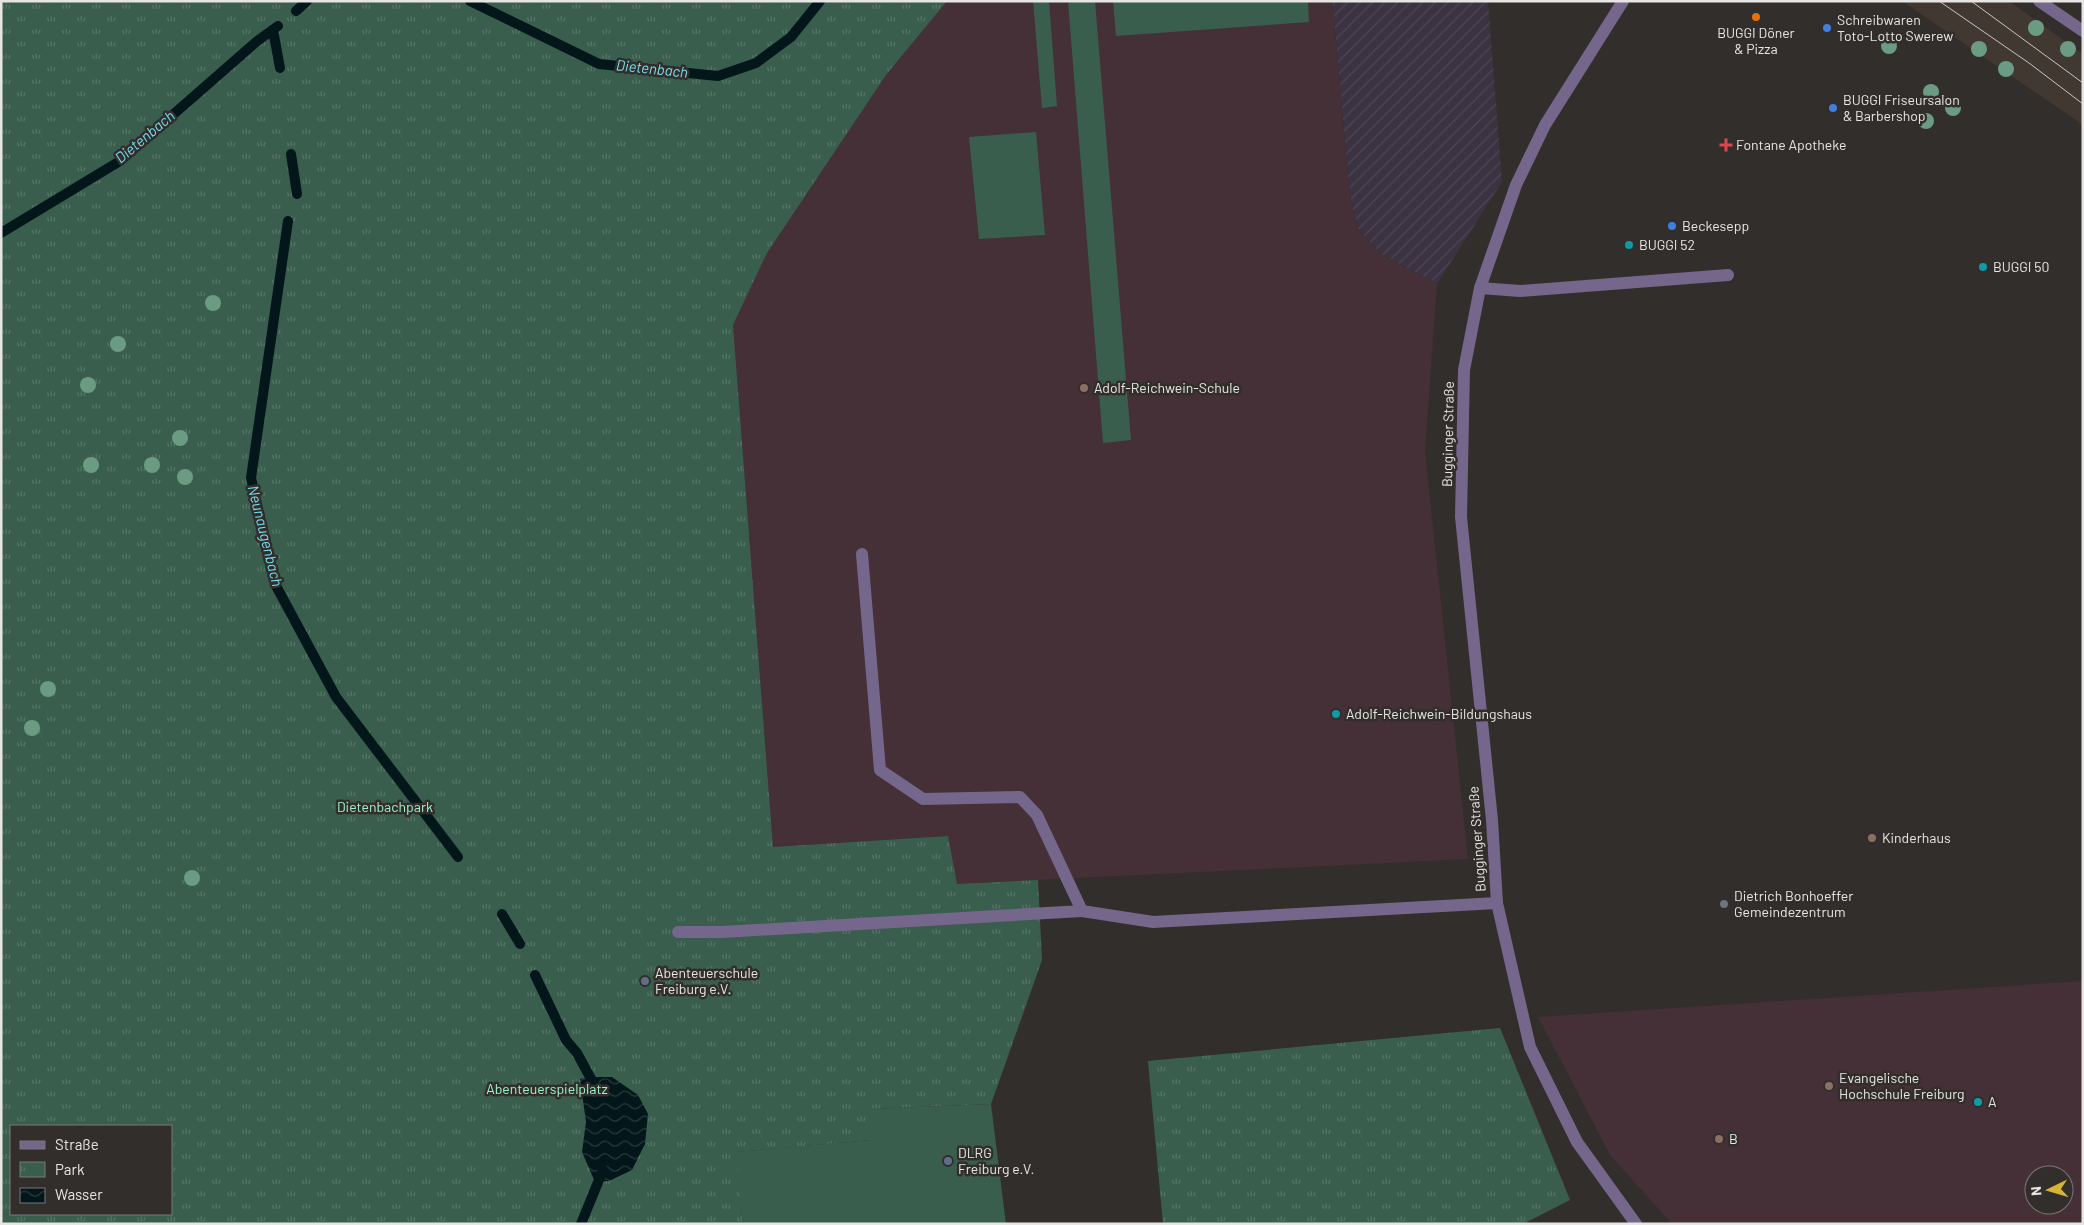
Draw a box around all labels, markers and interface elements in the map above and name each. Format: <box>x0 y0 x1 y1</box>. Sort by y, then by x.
marker: BUGGI Döner & Pizza <box>1750 11 1762 23</box>
place label: Schreibwaren Toto-Lotto Swerew <box>1837 11 1953 44</box>
marker: Schreibwaren Toto-Lotto Swerew <box>1821 22 1833 34</box>
place label: BUGGI Döner & Pizza <box>1717 24 1795 57</box>
water label: Dietenbach <box>615 55 689 81</box>
place label: BUGGI Friseursalon & Barbershop <box>1843 91 1960 124</box>
marker: BUGGI Friseursalon & Barbershop <box>1827 102 1839 114</box>
water label: Dietenbach <box>111 106 178 166</box>
place label: Fontane Apotheke <box>1736 136 1846 153</box>
marker: Fontane Apotheke <box>1720 139 1732 151</box>
place label: Beckesepp <box>1682 217 1749 234</box>
marker: Beckesepp <box>1666 220 1678 232</box>
place label: BUGGI 52 <box>1639 236 1695 253</box>
marker: BUGGI 52 <box>1623 239 1635 251</box>
place label: BUGGI 50 <box>1993 258 2049 275</box>
marker: BUGGI 50 <box>1977 261 1989 273</box>
place label: Adolf-Reichwein-Schule <box>1094 379 1240 396</box>
street label: Bugginger Straße <box>1438 381 1457 487</box>
marker: Adolf-Reichwein-Schule <box>1078 382 1090 394</box>
water label: Neunaugenbach <box>245 483 287 588</box>
place label: Adolf-Reichwein-Bildungshaus <box>1346 705 1532 722</box>
marker: Adolf-Reichwein-Bildungshaus <box>1330 708 1342 720</box>
street label: Bugginger Straße <box>1464 786 1489 892</box>
park label: Dietenbachpark <box>337 798 433 815</box>
place label: Kinderhaus <box>1882 829 1951 846</box>
marker: Kinderhaus <box>1866 832 1878 844</box>
place label: Dietrich Bonhoeffer Gemeindezentrum <box>1734 887 1853 920</box>
marker: Dietrich Bonhoeffer Gemeindezentrum <box>1718 898 1730 910</box>
place label: Abenteuerschule Freiburg e.V. <box>655 964 758 997</box>
marker: Abenteuerschule Freiburg e.V. <box>639 975 651 987</box>
place label: Evangelische Hochschule Freiburg <box>1839 1069 1965 1102</box>
park label: Abenteuerspielplatz <box>486 1080 608 1097</box>
marker: Evangelische Hochschule Freiburg <box>1823 1080 1835 1092</box>
place label: A <box>1988 1093 1997 1110</box>
marker: A <box>1972 1096 1984 1108</box>
legend <box>10 1125 172 1215</box>
place label: B <box>1729 1130 1738 1147</box>
marker: B <box>1713 1133 1725 1145</box>
text: Straße <box>55 1135 99 1153</box>
place label: DLRG Freiburg e.V. <box>958 1144 1034 1177</box>
marker: DLRG Freiburg e.V. <box>942 1155 954 1167</box>
text: Park <box>55 1160 85 1178</box>
north arrow <box>2024 1165 2074 1215</box>
text: Wasser <box>55 1185 103 1203</box>
text: N <box>2027 1186 2044 1197</box>

